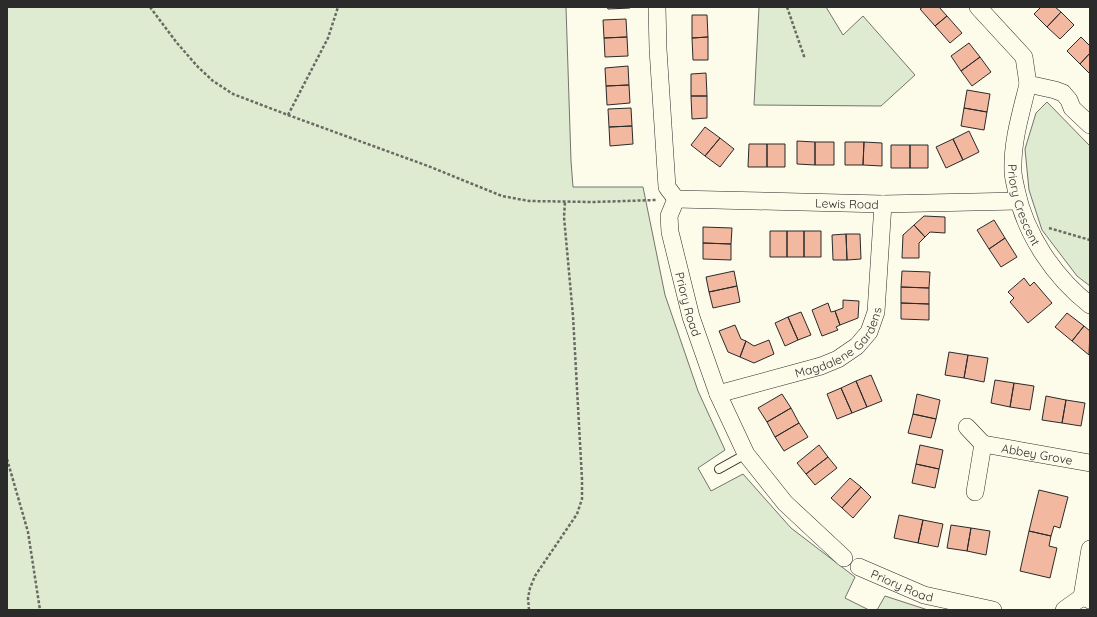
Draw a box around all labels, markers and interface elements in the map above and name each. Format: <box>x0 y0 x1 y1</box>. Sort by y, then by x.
street label: Priory Crescent <box>1005 164 1044 248</box>
street label: Lewis Road <box>815 195 879 211</box>
street label: Priory Road <box>673 270 705 338</box>
street label: Magdalene Gardens <box>793 307 884 380</box>
street label: Abbey Grove <box>1000 440 1074 467</box>
street label: Priory Road <box>869 566 935 604</box>

